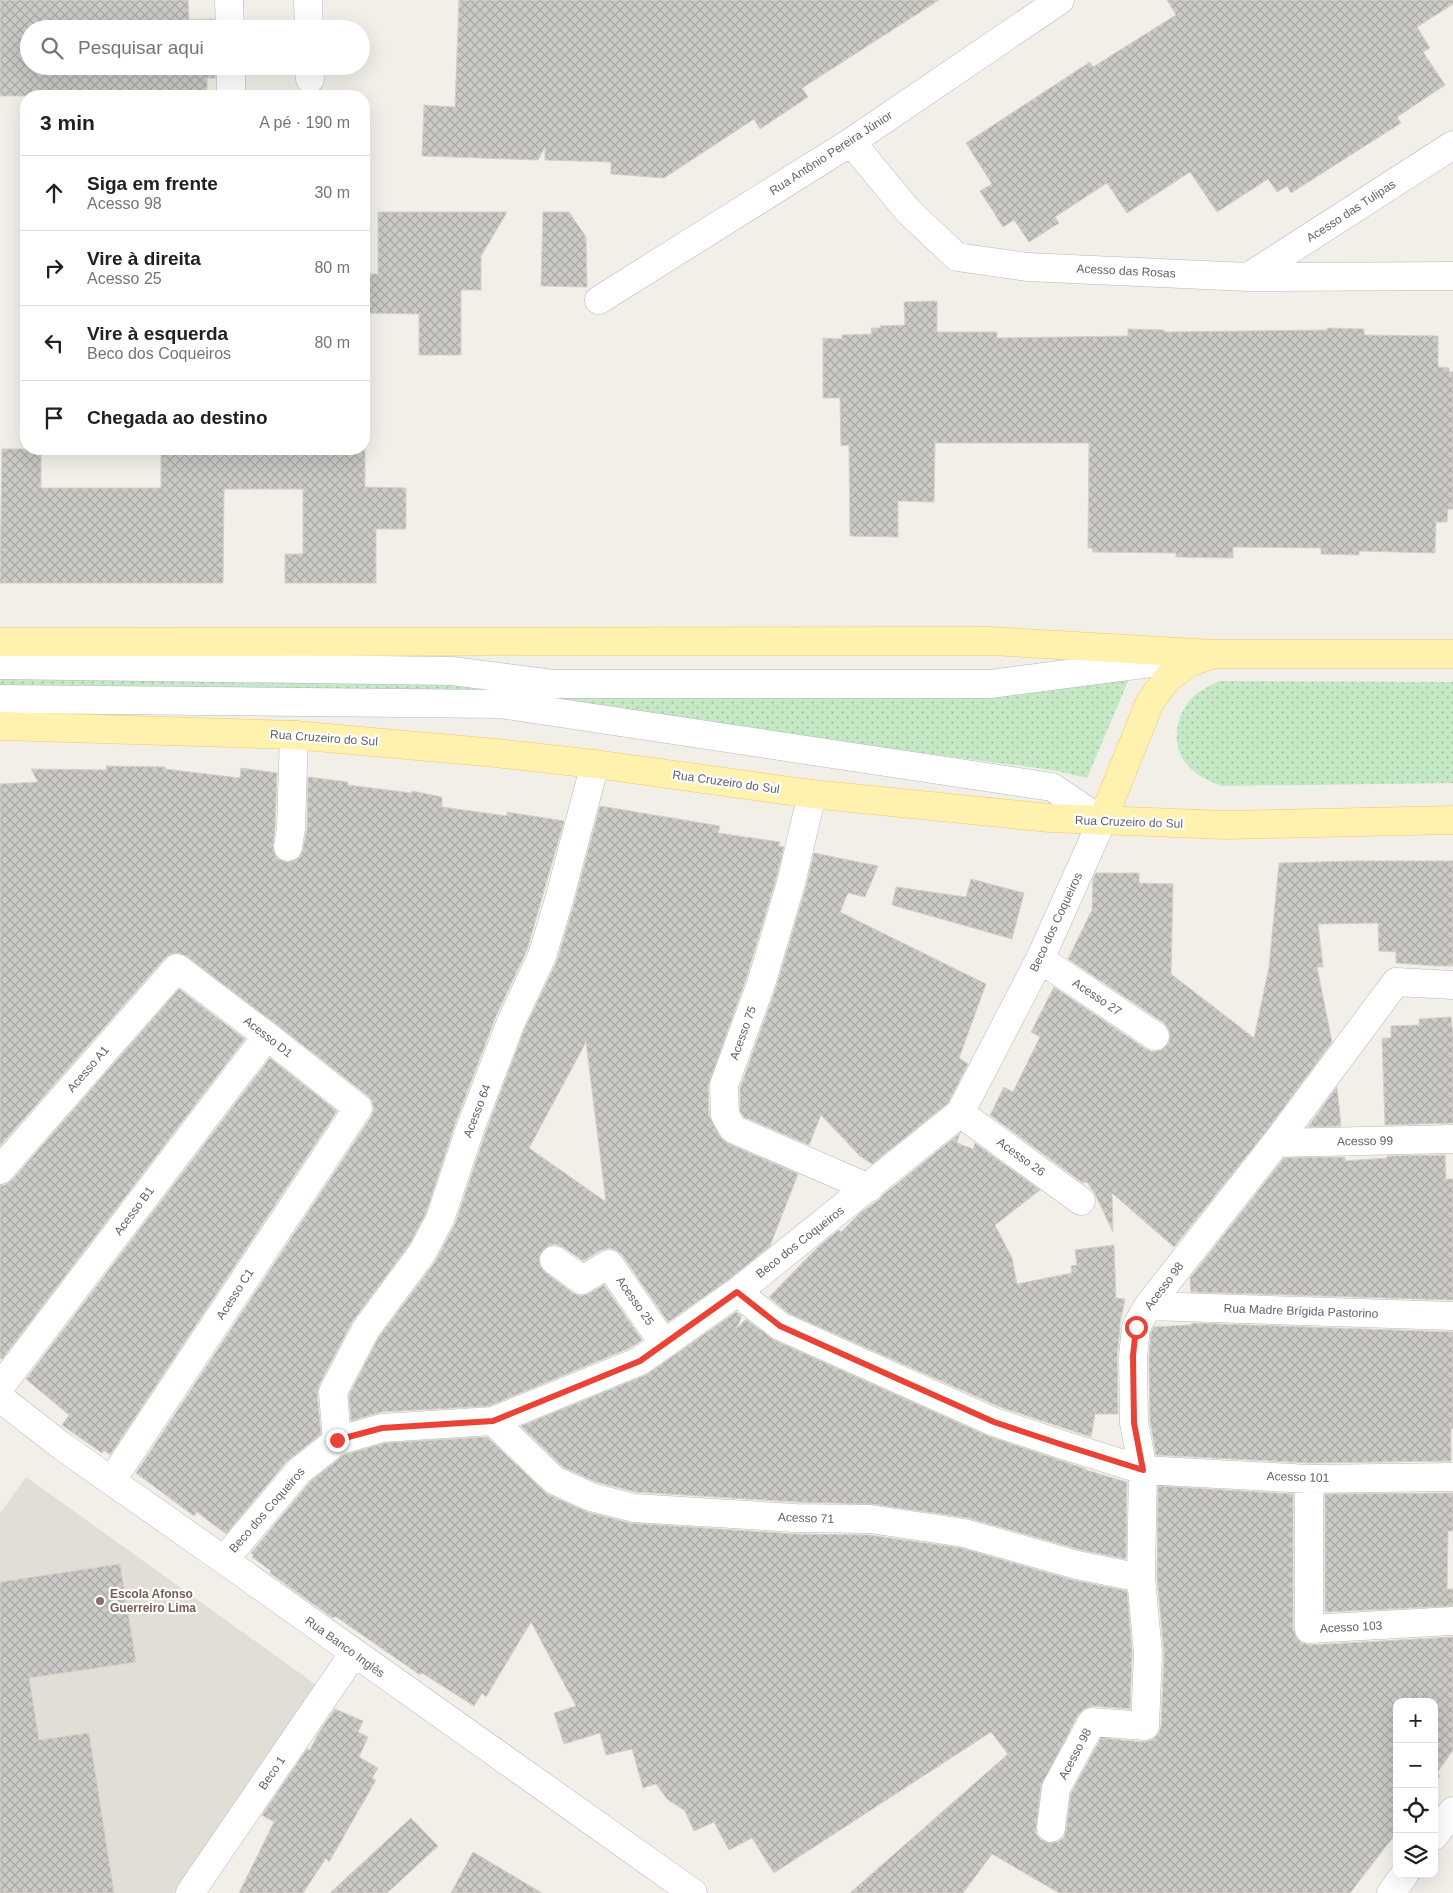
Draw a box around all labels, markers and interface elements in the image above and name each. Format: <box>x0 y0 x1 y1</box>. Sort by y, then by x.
search box <box>20 20 370 75</box>
icon: search <box>38 34 66 62</box>
text: Pesquisar aqui <box>78 37 204 58</box>
street label: Rua Antônio Pereira Júnior <box>767 108 895 198</box>
text: 3 min <box>40 111 95 134</box>
text: A pé · 190 m <box>259 114 350 131</box>
text: Siga em frente <box>87 173 218 194</box>
street label: Acesso das Tulipas <box>1304 177 1398 245</box>
icon: ahead <box>40 179 68 207</box>
text: 30 m <box>314 184 350 201</box>
text: Acesso 98 <box>87 195 162 212</box>
text: Vire à direita <box>87 248 201 269</box>
icon: right <box>40 254 68 282</box>
text: 80 m <box>314 259 350 276</box>
street label: Acesso das Rosas <box>1076 261 1176 281</box>
text: Acesso 25 <box>87 270 162 287</box>
text: Vire à esquerda <box>87 323 228 344</box>
icon: left <box>40 329 68 357</box>
text: 80 m <box>314 334 350 351</box>
text: Beco dos Coqueiros <box>87 345 231 362</box>
icon: arrive <box>40 404 68 432</box>
text: Chegada ao destino <box>87 407 268 428</box>
street label: Rua Cruzeiro do Sul <box>270 727 378 749</box>
street label: Rua Cruzeiro do Sul <box>672 768 780 796</box>
street label: Rua Cruzeiro do Sul <box>1075 813 1183 831</box>
street label: Beco dos Coqueiros <box>1027 870 1085 974</box>
street label: Acesso 27 <box>1070 976 1124 1019</box>
street label: Acesso 75 <box>727 1004 759 1062</box>
street label: Acesso D1 <box>241 1014 295 1061</box>
street label: Acesso A1 <box>64 1043 112 1095</box>
street label: Acesso 64 <box>460 1082 494 1140</box>
street label: Acesso 99 <box>1337 1134 1393 1148</box>
street label: Acesso 26 <box>994 1135 1048 1179</box>
street label: Acesso B1 <box>111 1184 157 1238</box>
street label: Beco dos Coqueiros <box>753 1203 847 1281</box>
street label: Acesso 98 <box>1142 1259 1187 1313</box>
street label: Acesso C1 <box>213 1266 257 1322</box>
street label: Acesso 25 <box>613 1274 657 1328</box>
street label: Rua Madre Brígida Pastorino <box>1223 1301 1379 1321</box>
route start <box>1125 1316 1148 1339</box>
route end <box>326 1429 349 1452</box>
street label: Beco dos Coqueiros <box>226 1465 308 1555</box>
street label: Acesso 101 <box>1266 1469 1330 1485</box>
street label: Acesso 71 <box>778 1510 835 1526</box>
place label: Escola Afonso Guerreiro Lima <box>110 1587 196 1615</box>
marker: Escola Afonso Guerreiro Lima <box>94 1595 106 1607</box>
street label: Rua Banco Inglês <box>303 1613 387 1681</box>
street label: Acesso 103 <box>1319 1618 1383 1636</box>
map controls <box>1393 1698 1438 1878</box>
button: + <box>1393 1698 1438 1743</box>
street label: Acesso 98 <box>1056 1726 1094 1782</box>
button: − <box>1393 1743 1438 1788</box>
street label: Beco 1 <box>256 1753 288 1792</box>
button: locate <box>1393 1788 1438 1833</box>
button: layers <box>1393 1833 1438 1878</box>

